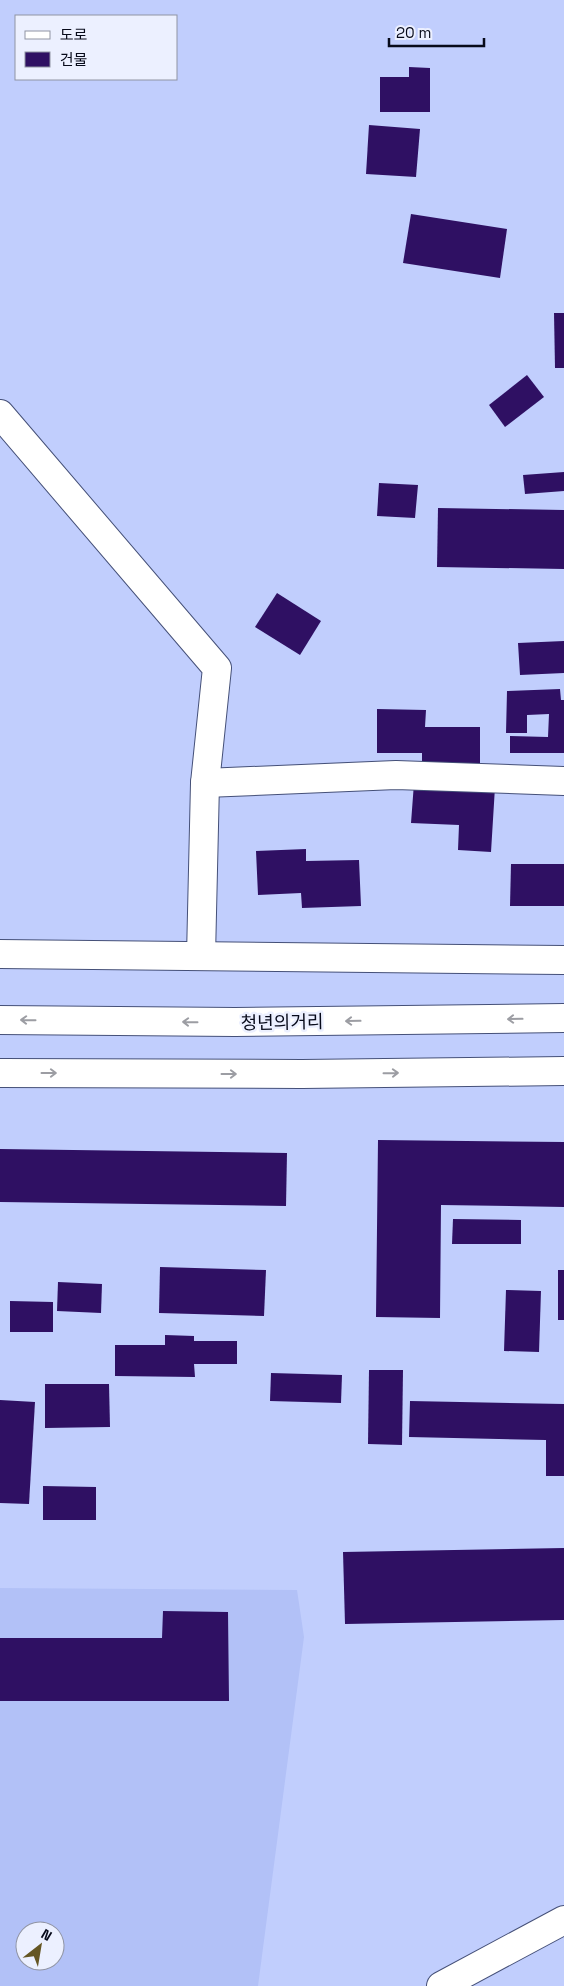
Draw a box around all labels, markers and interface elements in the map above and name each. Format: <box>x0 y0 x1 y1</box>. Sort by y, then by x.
legend <box>15 15 178 80</box>
scale bar <box>389 15 484 47</box>
text: 20 m <box>396 23 431 42</box>
text: 도로 <box>60 25 88 44</box>
text: 건물 <box>60 50 88 69</box>
street label: 청년의거리 <box>240 1010 324 1034</box>
one-way arrow <box>508 1014 524 1024</box>
one-way arrow <box>20 1015 36 1025</box>
one-way arrow <box>345 1016 362 1026</box>
one-way arrow <box>183 1017 199 1027</box>
one-way arrow <box>40 1068 56 1078</box>
one-way arrow <box>382 1068 399 1078</box>
one-way arrow <box>220 1069 236 1079</box>
north arrow <box>15 1921 65 1971</box>
text: N <box>38 1925 55 1945</box>

